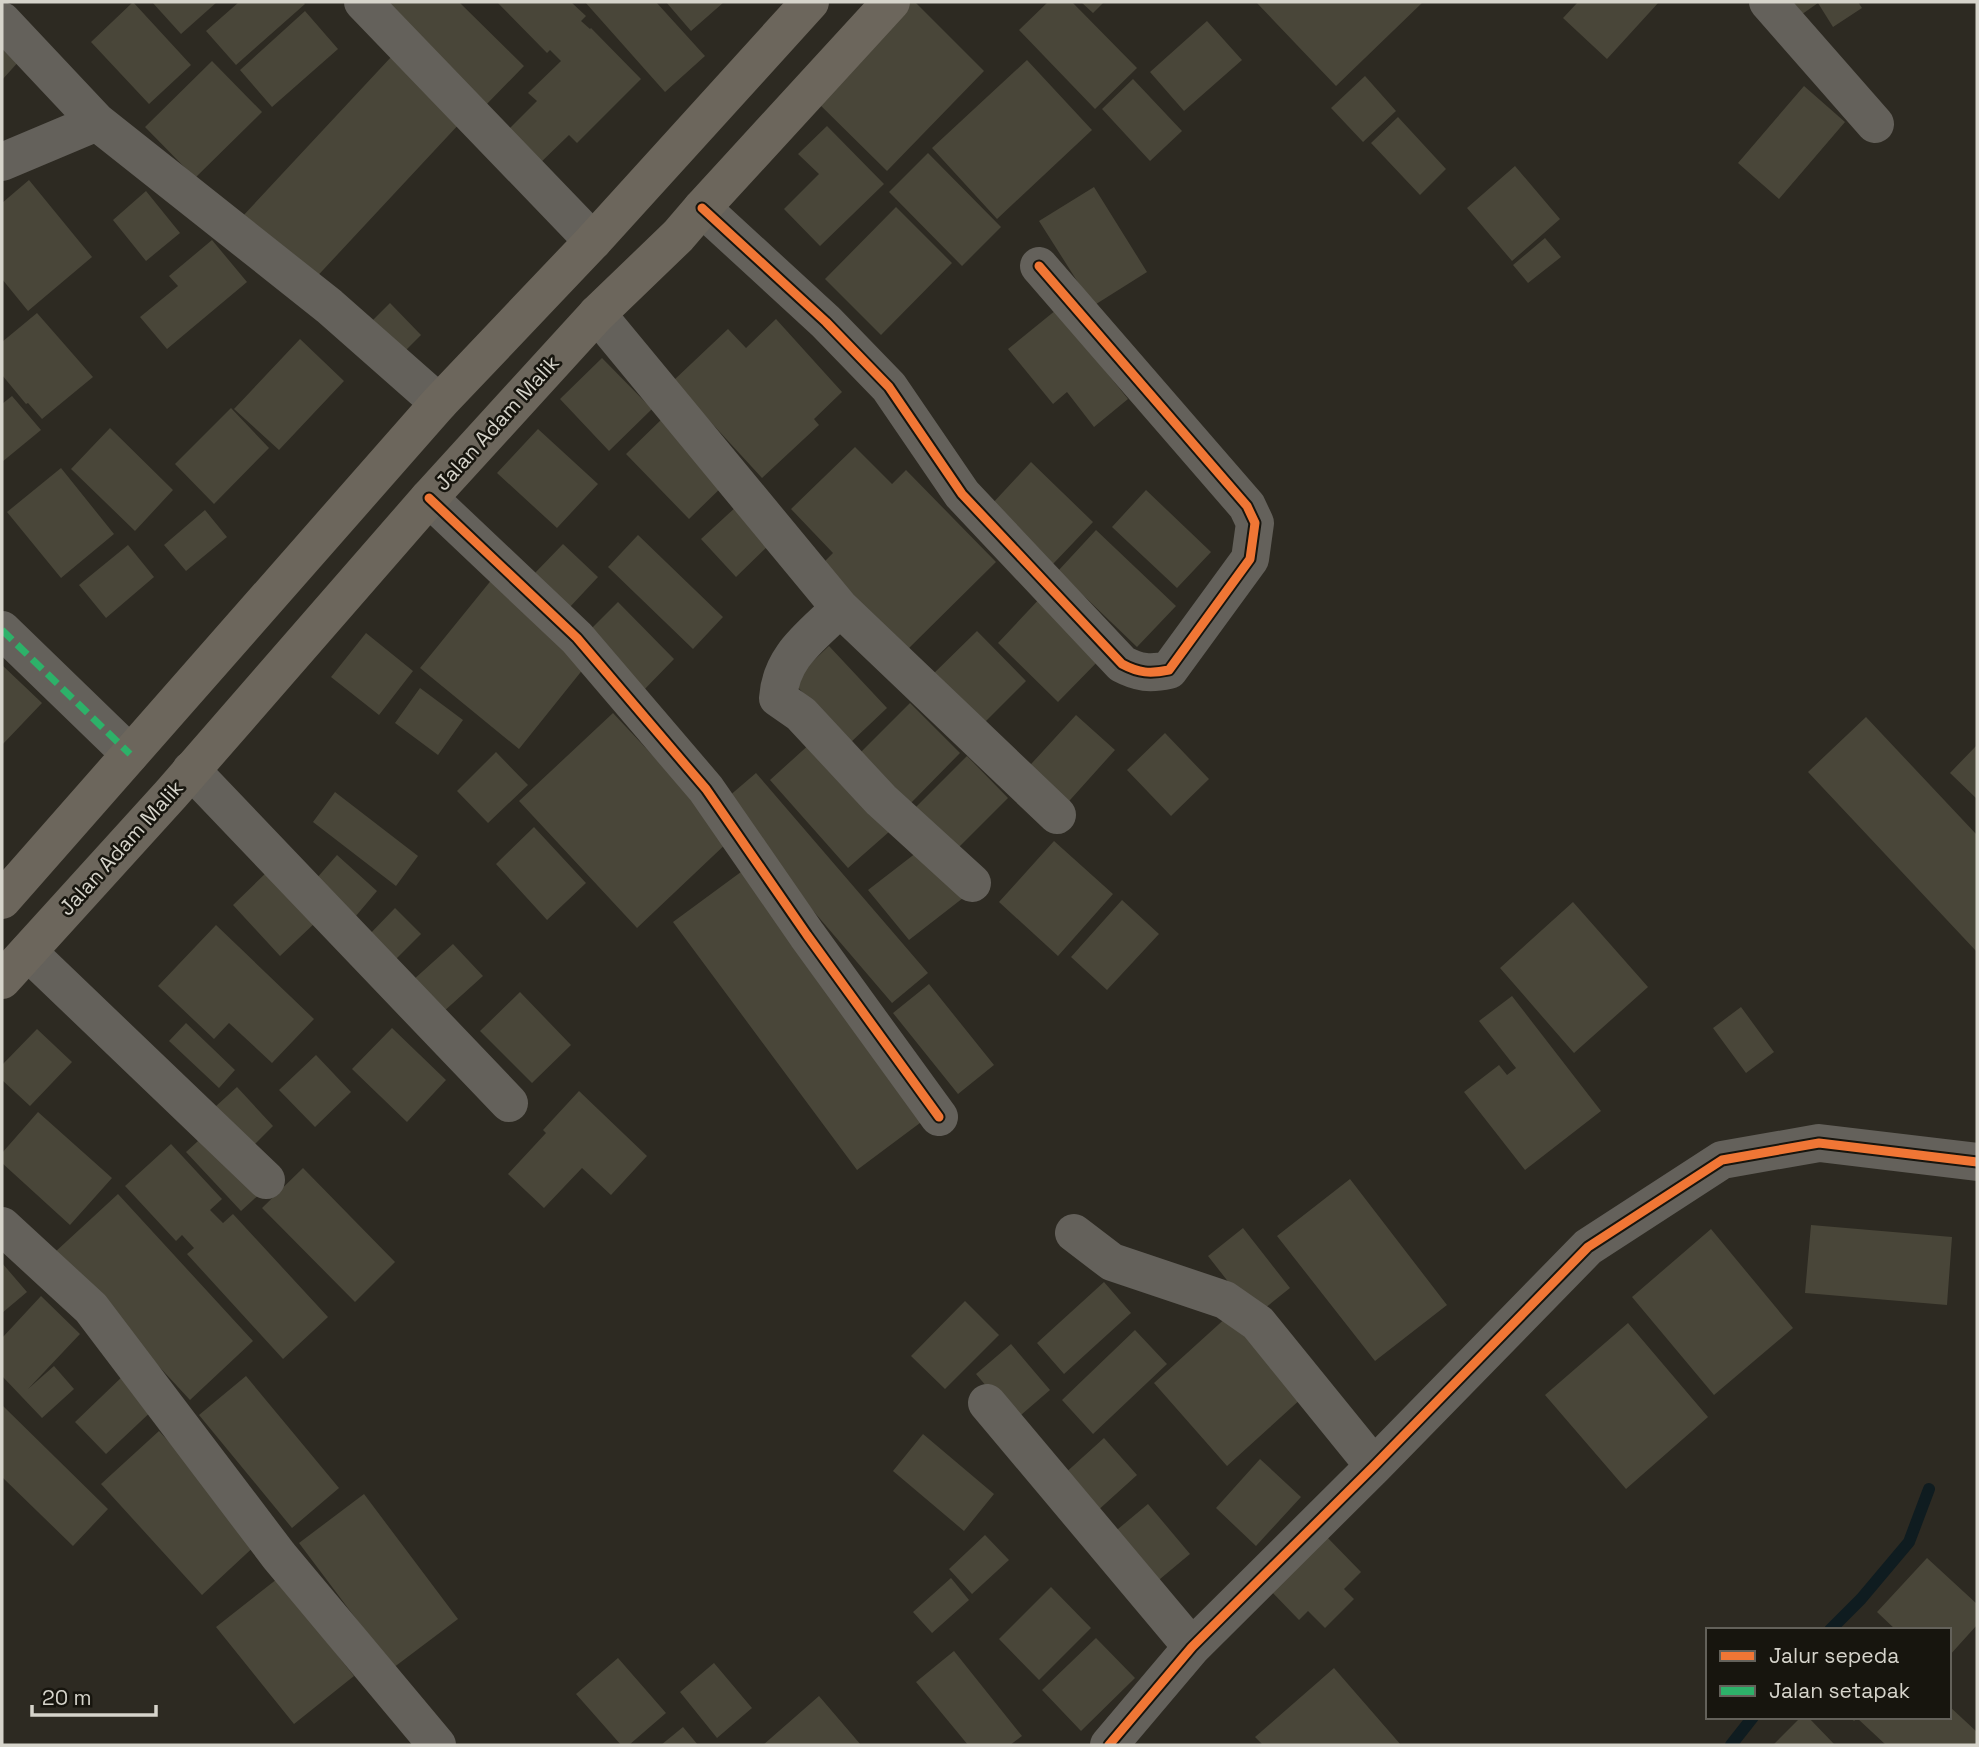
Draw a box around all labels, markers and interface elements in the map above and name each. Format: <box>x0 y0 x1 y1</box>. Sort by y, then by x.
street label: Jalan Adam Malik <box>429 349 565 496</box>
street label: Jalan Adam Malik <box>53 774 189 921</box>
legend <box>1706 1628 1951 1719</box>
text: Jalur sepeda <box>1769 1642 1899 1669</box>
scale bar <box>32 1674 156 1718</box>
text: Jalan setapak <box>1769 1677 1910 1704</box>
text: 20 m <box>42 1684 92 1711</box>

